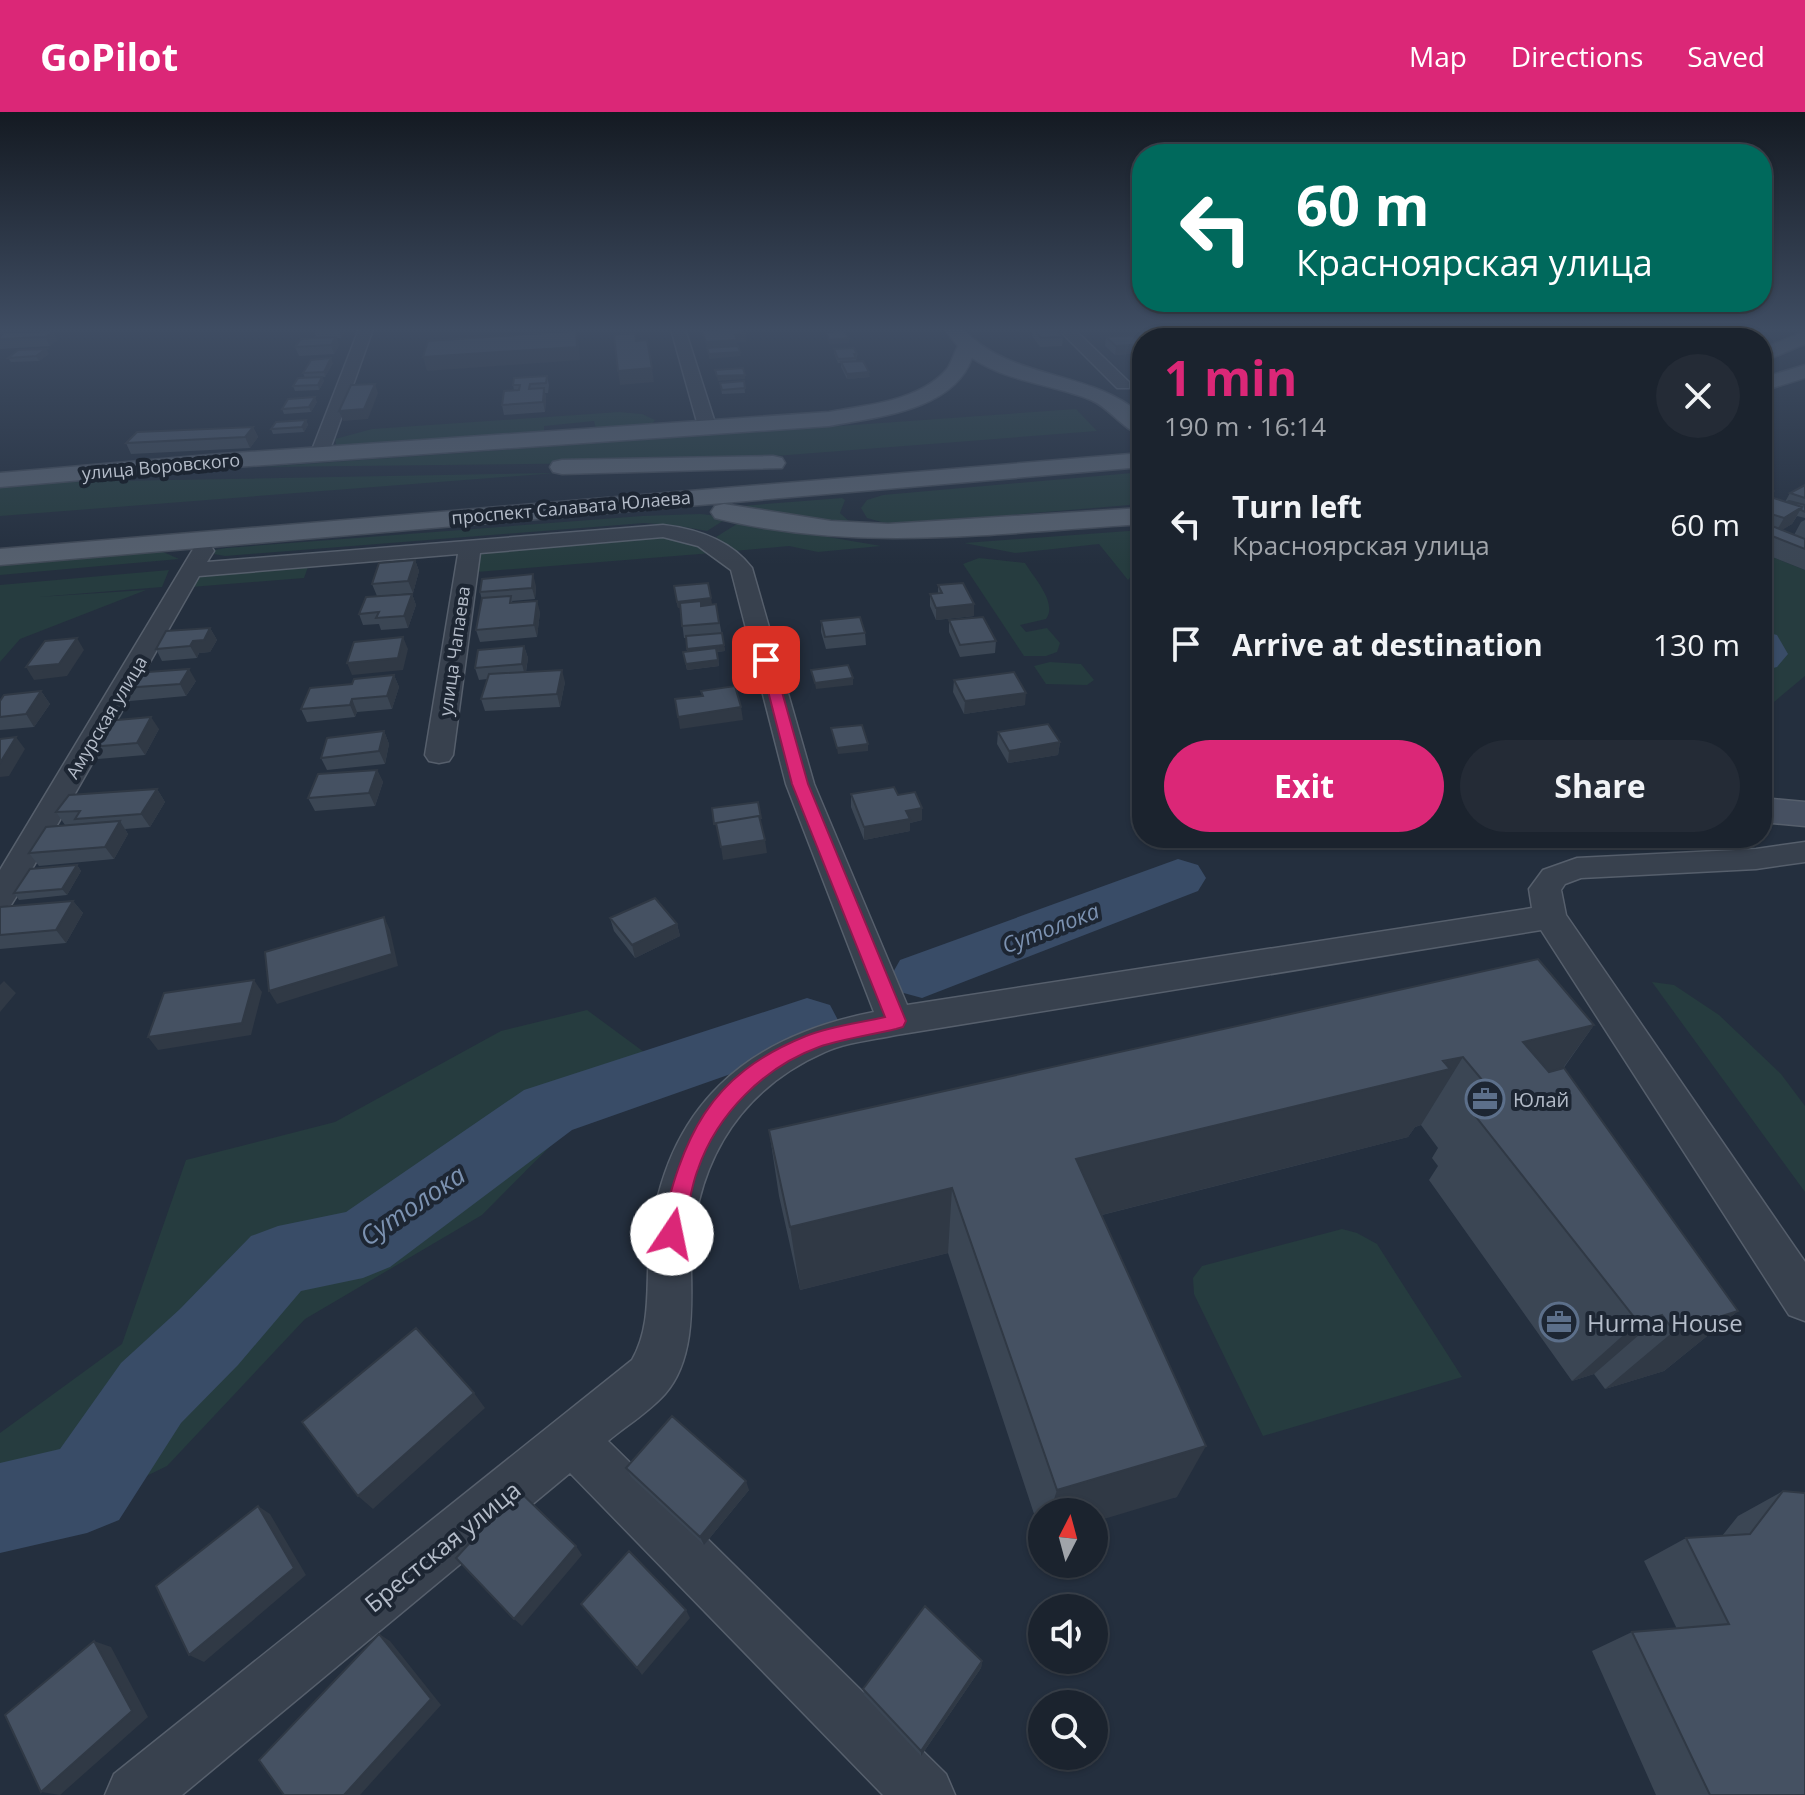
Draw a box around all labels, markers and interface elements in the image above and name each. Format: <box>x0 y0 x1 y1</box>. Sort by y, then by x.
text: GoPilot <box>40 30 178 82</box>
text: Map <box>1409 37 1467 75</box>
text: Directions <box>1511 37 1643 75</box>
text: Saved <box>1687 37 1765 75</box>
text: 60 m <box>1296 166 1430 242</box>
icon: left <box>1164 176 1268 280</box>
text: Красноярская улица <box>1296 238 1653 287</box>
text: 1 min <box>1164 345 1297 410</box>
button: close <box>1656 354 1740 438</box>
text: 190 m · 16:14 <box>1164 408 1326 444</box>
street label: улица Воровского <box>81 447 241 485</box>
street label: проспект Салавата Юлаева <box>450 485 692 529</box>
text: Turn left <box>1232 486 1362 527</box>
icon: left <box>1164 502 1208 546</box>
text: 60 m <box>1670 504 1740 545</box>
text: Красноярская улица <box>1232 527 1490 563</box>
street label: улица Чапаева <box>433 585 475 717</box>
icon: arrive <box>1164 622 1208 666</box>
text: Arrive at destination <box>1232 624 1543 665</box>
text: 130 m <box>1653 624 1740 665</box>
pin <box>732 626 800 694</box>
icon: arrive <box>744 638 788 682</box>
street label: Амурская улица <box>60 651 152 783</box>
button: Exit <box>1164 740 1444 832</box>
button: Share <box>1460 740 1740 832</box>
water label: Сутолока <box>997 895 1103 959</box>
office icon: Юлай <box>1464 1078 1506 1120</box>
place label: Юлай <box>1513 1086 1569 1113</box>
water label: Сутолока <box>352 1156 472 1254</box>
position arrow <box>630 1192 714 1276</box>
office icon: Hurma House <box>1538 1301 1580 1343</box>
place label: Hurma House <box>1587 1306 1743 1339</box>
street label: Брестская улица <box>357 1473 527 1619</box>
north arrow <box>1028 1498 1108 1578</box>
map controls <box>1028 1498 1108 1770</box>
button: sound <box>1028 1594 1108 1674</box>
button: search <box>1028 1690 1108 1770</box>

